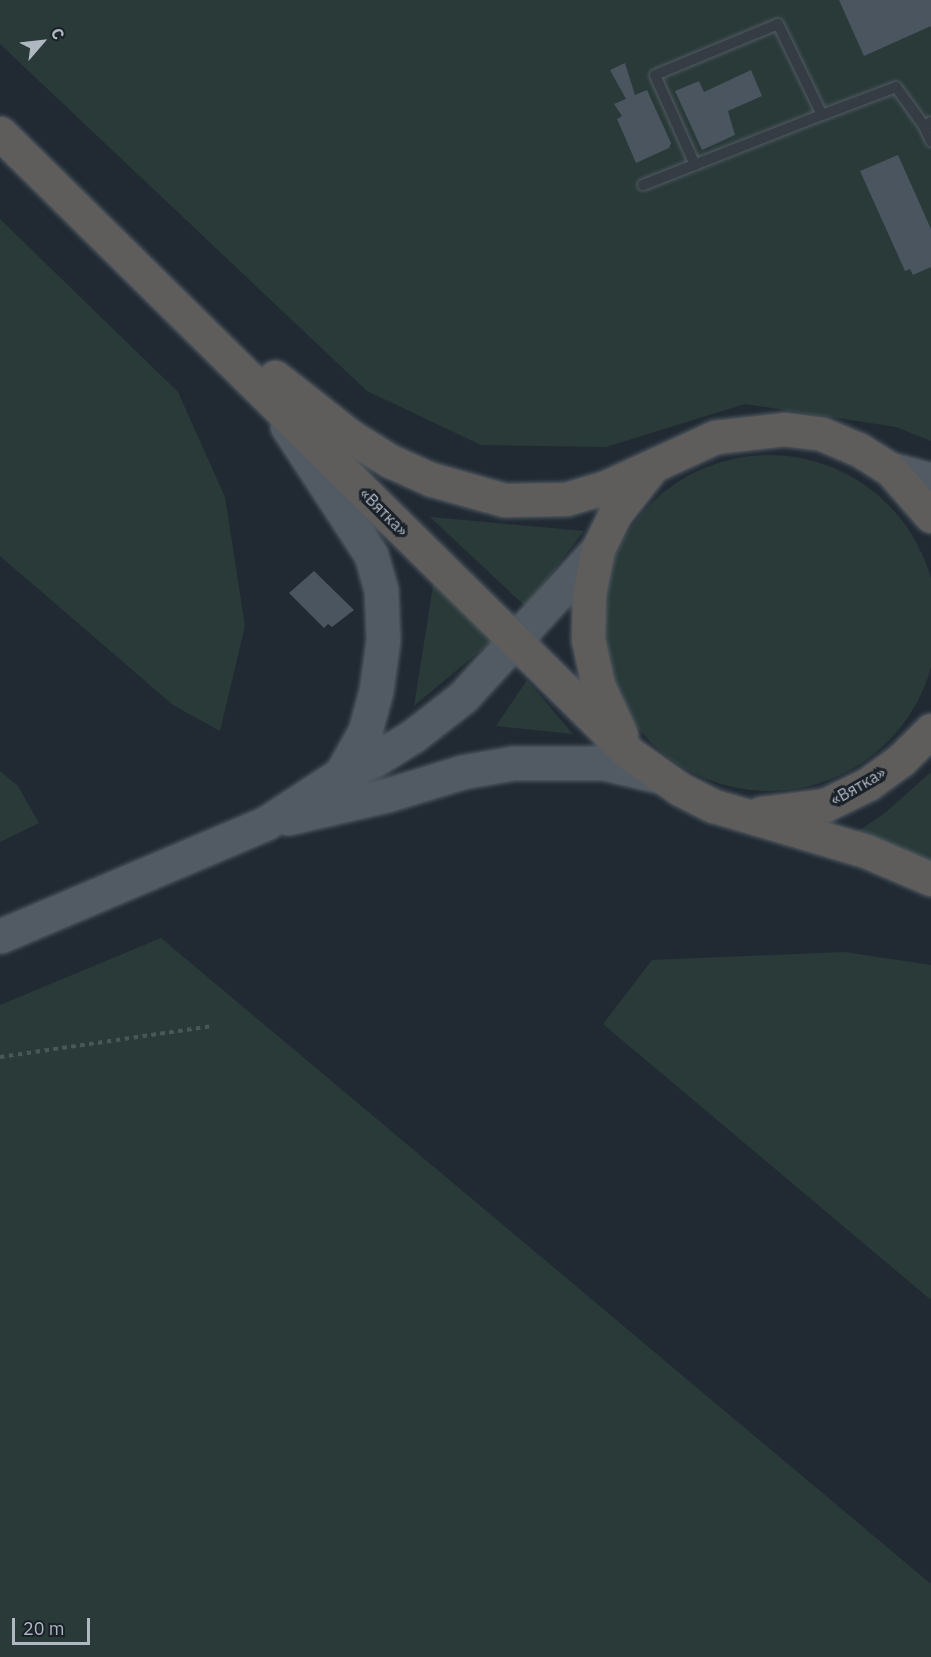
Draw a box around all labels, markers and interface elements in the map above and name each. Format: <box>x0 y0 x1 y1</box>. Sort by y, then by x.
north arrow <box>12 12 72 72</box>
text: С <box>47 24 69 43</box>
street label: «Вятка» <box>356 484 412 540</box>
street label: «Вятка» <box>827 763 889 809</box>
scale bar <box>15 1606 93 1644</box>
text: 20 m <box>23 1617 65 1640</box>

